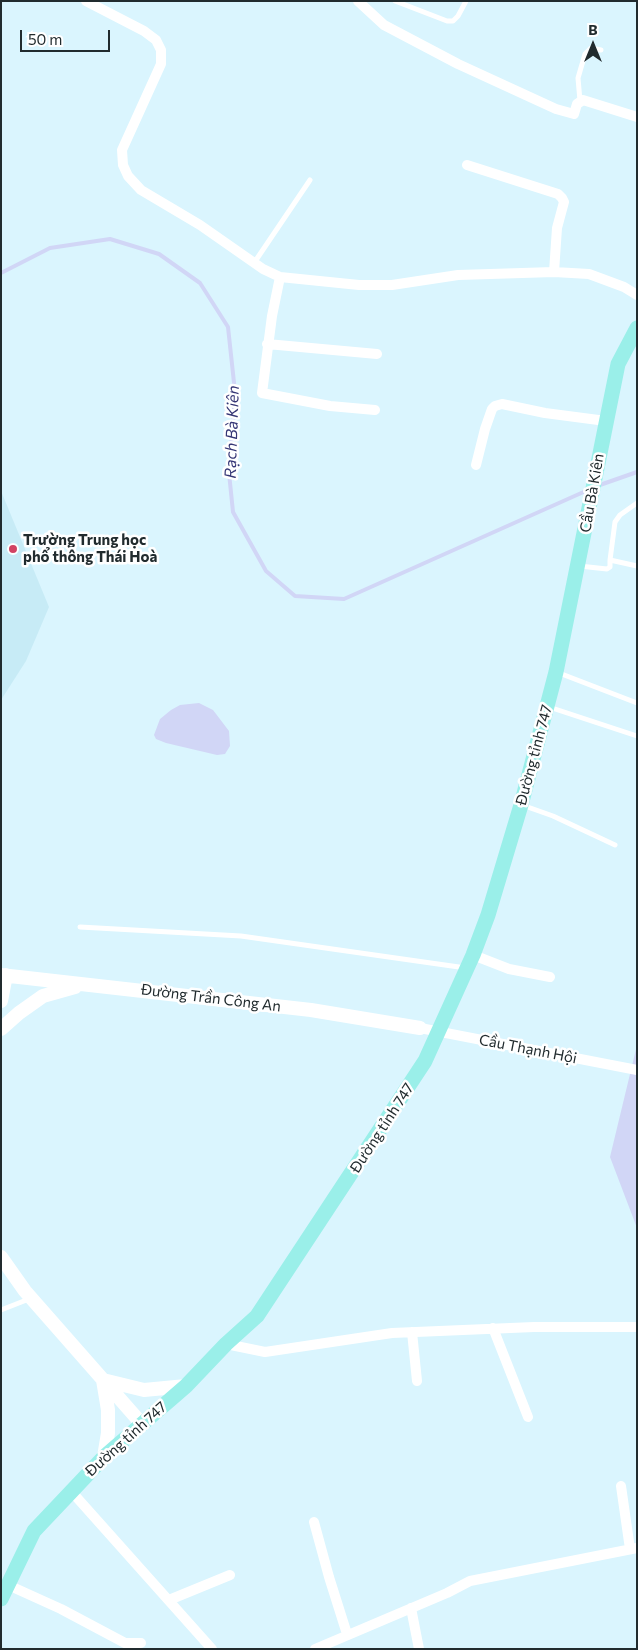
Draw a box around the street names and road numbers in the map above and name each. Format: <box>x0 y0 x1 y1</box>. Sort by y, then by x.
street label: Cầu Bà Kiên <box>576 452 608 534</box>
street label: Đường tỉnh 747 <box>512 703 556 807</box>
street label: Đường Trần Công An <box>140 980 282 1016</box>
street label: Cầu Thạnh Hội <box>477 1031 579 1067</box>
street label: Đường tỉnh 747 <box>346 1080 418 1176</box>
street label: Đường tỉnh 747 <box>82 1398 170 1480</box>

